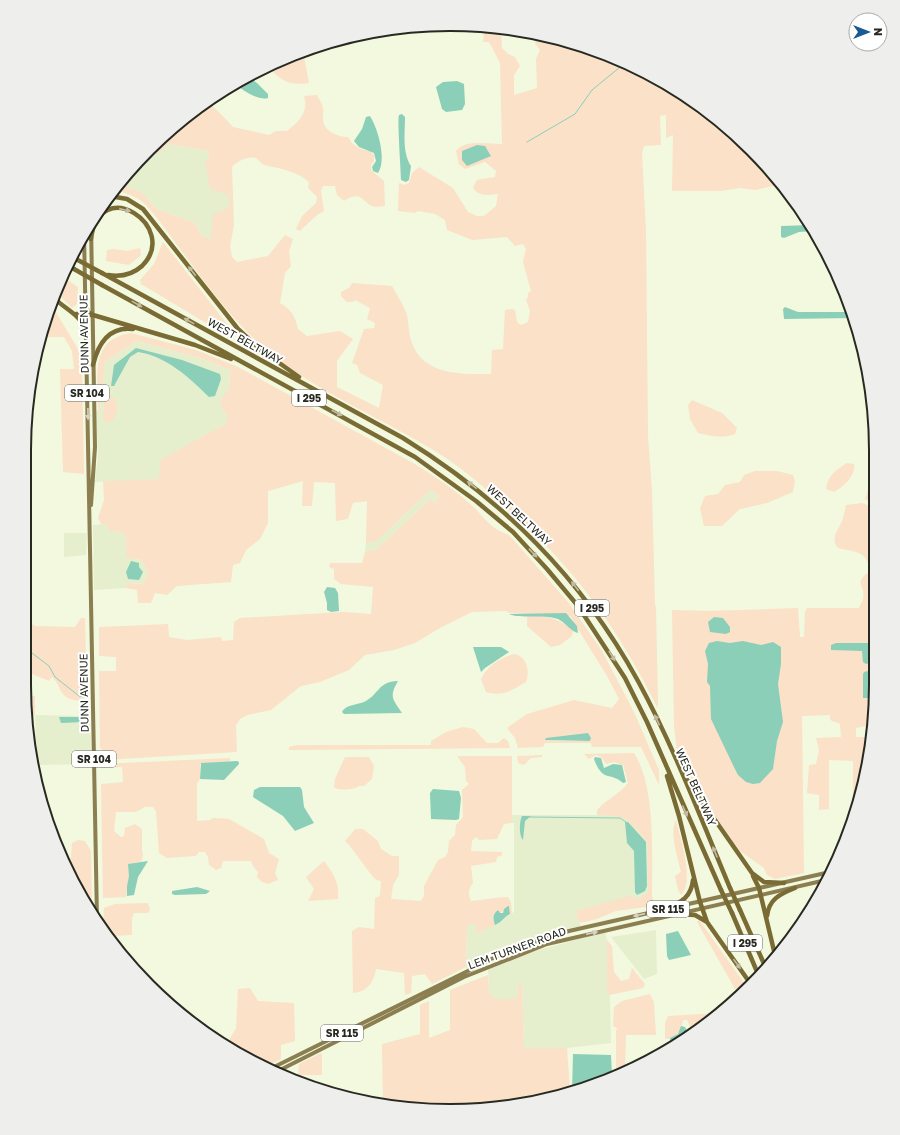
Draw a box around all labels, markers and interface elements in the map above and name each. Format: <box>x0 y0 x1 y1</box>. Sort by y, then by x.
north arrow <box>848 12 888 52</box>
text: N <box>872 28 885 36</box>
one-way arrow <box>118 207 131 213</box>
one-way arrow <box>188 266 197 277</box>
street label: DUNN AVENUE <box>76 294 91 373</box>
one-way arrow <box>131 300 143 307</box>
street label: WEST BELTWAY <box>206 315 285 367</box>
one-way arrow <box>183 317 195 324</box>
road number: SR 104 <box>65 385 109 401</box>
road number: I 295 <box>292 390 326 406</box>
one-way arrow <box>84 408 91 420</box>
one-way arrow <box>331 410 342 417</box>
one-way arrow <box>467 481 478 489</box>
street label: WEST BELTWAY <box>484 481 554 548</box>
one-way arrow <box>528 548 538 558</box>
one-way arrow <box>570 580 579 591</box>
road number: I 295 <box>575 600 609 616</box>
one-way arrow <box>608 650 615 662</box>
street label: DUNN AVENUE <box>76 653 91 732</box>
one-way arrow <box>654 715 660 726</box>
street label: WEST BELTWAY <box>674 746 719 828</box>
road number: SR 104 <box>72 751 116 767</box>
one-way arrow <box>683 805 689 817</box>
one-way arrow <box>712 846 718 858</box>
road number: SR 115 <box>647 901 689 917</box>
one-way arrow <box>633 913 645 919</box>
street label: LEM TURNER ROAD <box>466 924 568 971</box>
one-way arrow <box>586 929 598 935</box>
road number: I 295 <box>728 935 762 951</box>
one-way arrow <box>733 959 741 969</box>
road number: SR 115 <box>321 1025 363 1041</box>

